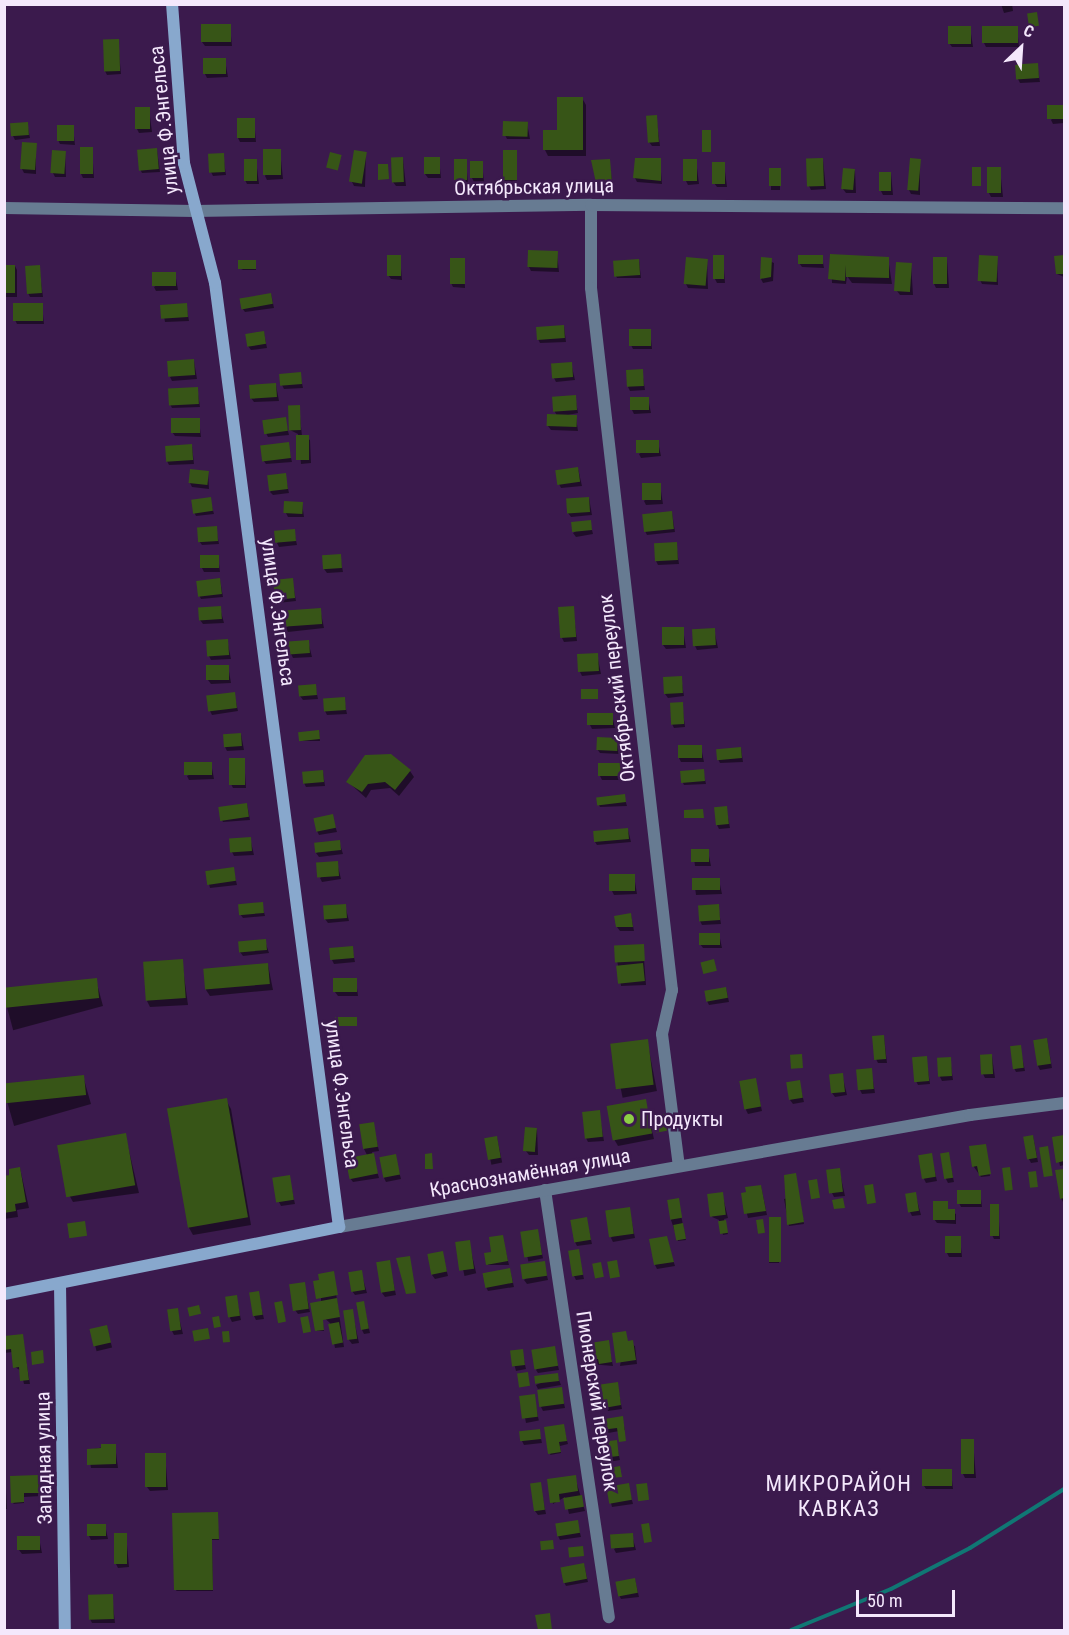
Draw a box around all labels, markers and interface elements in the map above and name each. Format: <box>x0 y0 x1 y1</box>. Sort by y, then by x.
north arrow <box>991 18 1051 78</box>
text: С <box>1021 21 1037 42</box>
street label: улица Ф.Энгельса <box>144 45 184 195</box>
street label: Октябрьская улица <box>454 174 614 200</box>
street label: улица Ф.Энгельса <box>256 537 300 687</box>
street label: Октябрьский переулок <box>594 593 640 783</box>
street label: улица Ф.Энгельса <box>320 1019 364 1169</box>
place label: Продукты <box>641 1107 723 1131</box>
marker: Продукты <box>622 1112 636 1126</box>
street label: Краснознамённая улица <box>428 1144 632 1202</box>
street label: Пионерский переулок <box>571 1309 623 1493</box>
street label: Западная улица <box>31 1391 57 1525</box>
district label: МИКРОРАЙОН КАВКАЗ <box>766 1470 912 1522</box>
scale bar <box>859 1578 958 1616</box>
text: 50 m <box>867 1590 902 1611</box>

